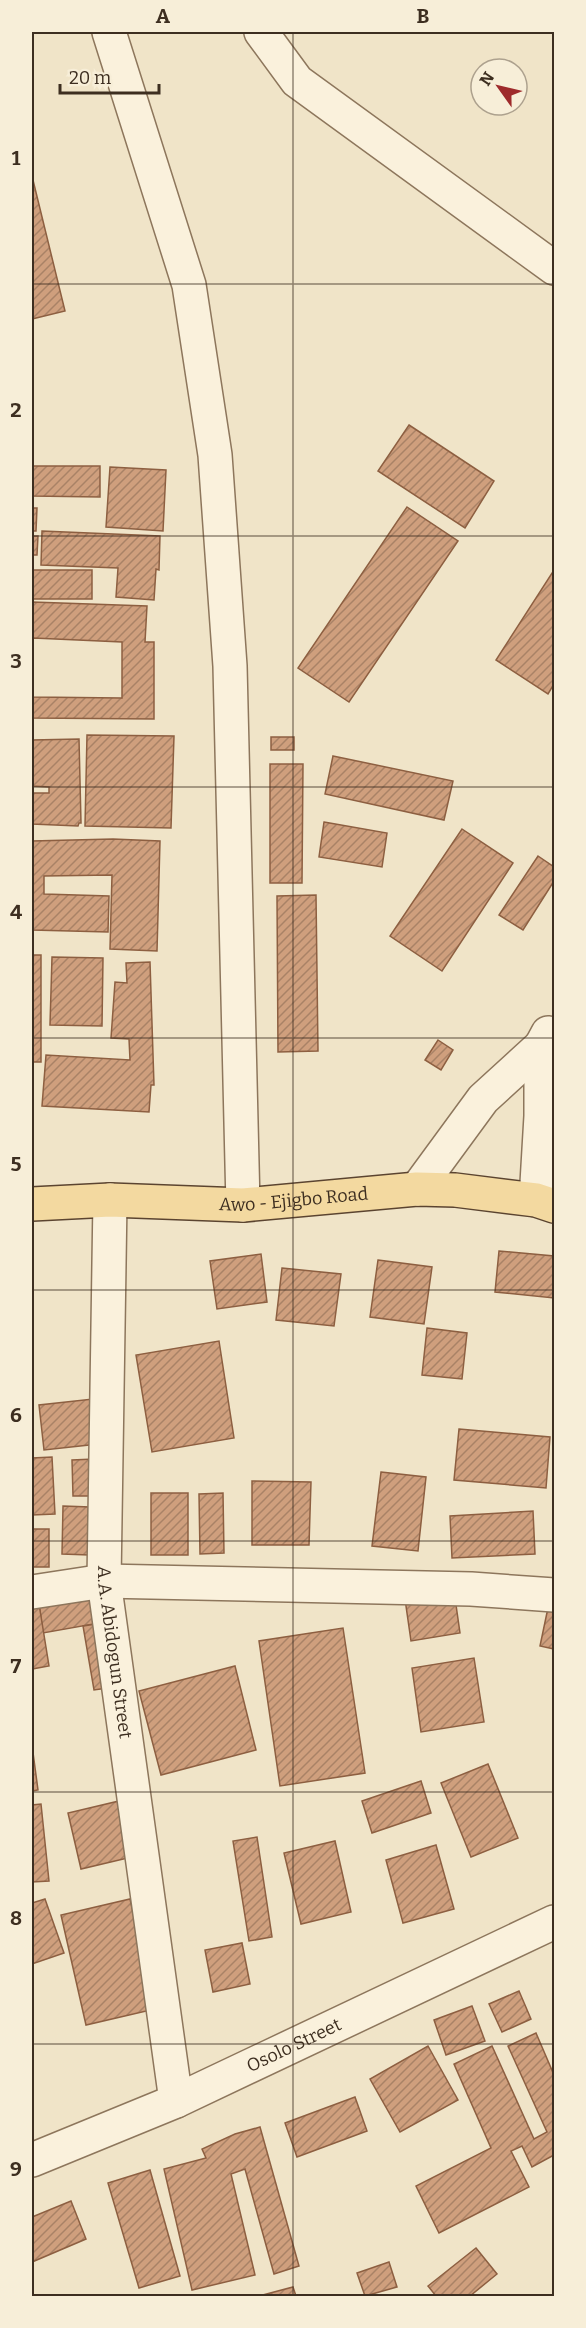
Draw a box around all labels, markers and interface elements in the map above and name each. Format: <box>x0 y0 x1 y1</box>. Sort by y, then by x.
text: A <box>156 4 171 28</box>
text: B <box>417 4 430 28</box>
scale bar <box>60 57 159 95</box>
north arrow <box>469 57 529 117</box>
text: 20 m <box>69 67 111 89</box>
text: N <box>476 68 498 89</box>
text: 1 <box>12 146 21 170</box>
text: 2 <box>10 398 22 422</box>
text: 3 <box>10 649 22 673</box>
text: 4 <box>10 900 22 924</box>
text: 5 <box>11 1152 22 1176</box>
street label: Awo - Ejigbo Road <box>219 1183 369 1216</box>
text: 6 <box>10 1403 22 1427</box>
street label: A.A. Abidogun Street <box>93 1566 137 1740</box>
text: 7 <box>11 1654 22 1678</box>
text: 8 <box>10 1906 22 1930</box>
street label: Osolo Street <box>243 2013 345 2077</box>
text: 9 <box>10 2157 22 2181</box>

